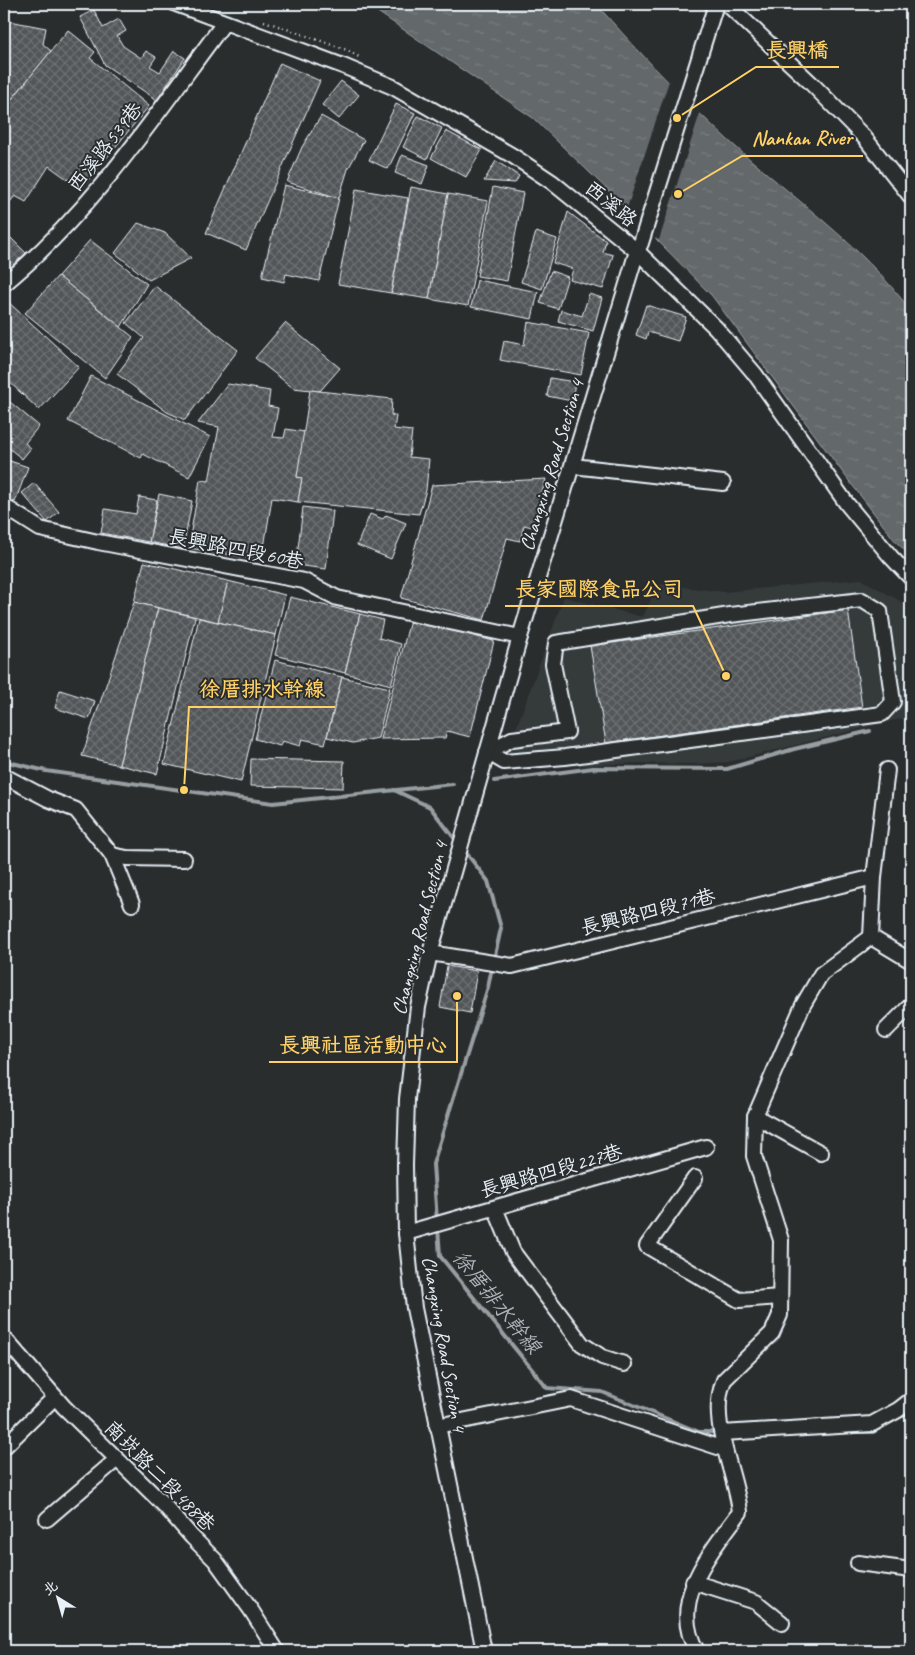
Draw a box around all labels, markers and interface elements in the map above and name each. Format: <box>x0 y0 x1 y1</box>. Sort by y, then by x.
callout: 長興橋 <box>756 31 839 67</box>
text: 長興橋 <box>766 37 829 63</box>
street label: 西溪路539巷 <box>62 96 148 197</box>
callout: Nankan River <box>742 120 863 156</box>
text: Nankan River <box>752 125 855 151</box>
street label: 西溪路 <box>580 175 643 233</box>
street label: Changxing Road Section 4 <box>514 374 591 554</box>
street label: 長興路四段60巷 <box>166 524 307 575</box>
callout: 長家國際食品公司 <box>505 570 693 606</box>
text: 長家國際食品公司 <box>515 576 683 602</box>
callout: 徐厝排水幹線 <box>189 671 335 707</box>
text: 徐厝排水幹線 <box>199 676 325 702</box>
street label: Changxing Road Section 4 <box>386 837 454 1017</box>
street label: 長興路四段71巷 <box>578 883 719 941</box>
callout: 長興社區活動中心 <box>269 1026 457 1062</box>
text: 長興社區活動中心 <box>279 1032 447 1058</box>
street label: 長興路四段227巷 <box>477 1138 626 1203</box>
water label: 徐厝排水幹線 <box>447 1245 547 1360</box>
street label: Changxing Road Section 4 <box>416 1254 472 1436</box>
street label: 南崁路二段488巷 <box>99 1415 222 1538</box>
north arrow <box>32 1572 82 1622</box>
text: 北 <box>40 1577 61 1599</box>

